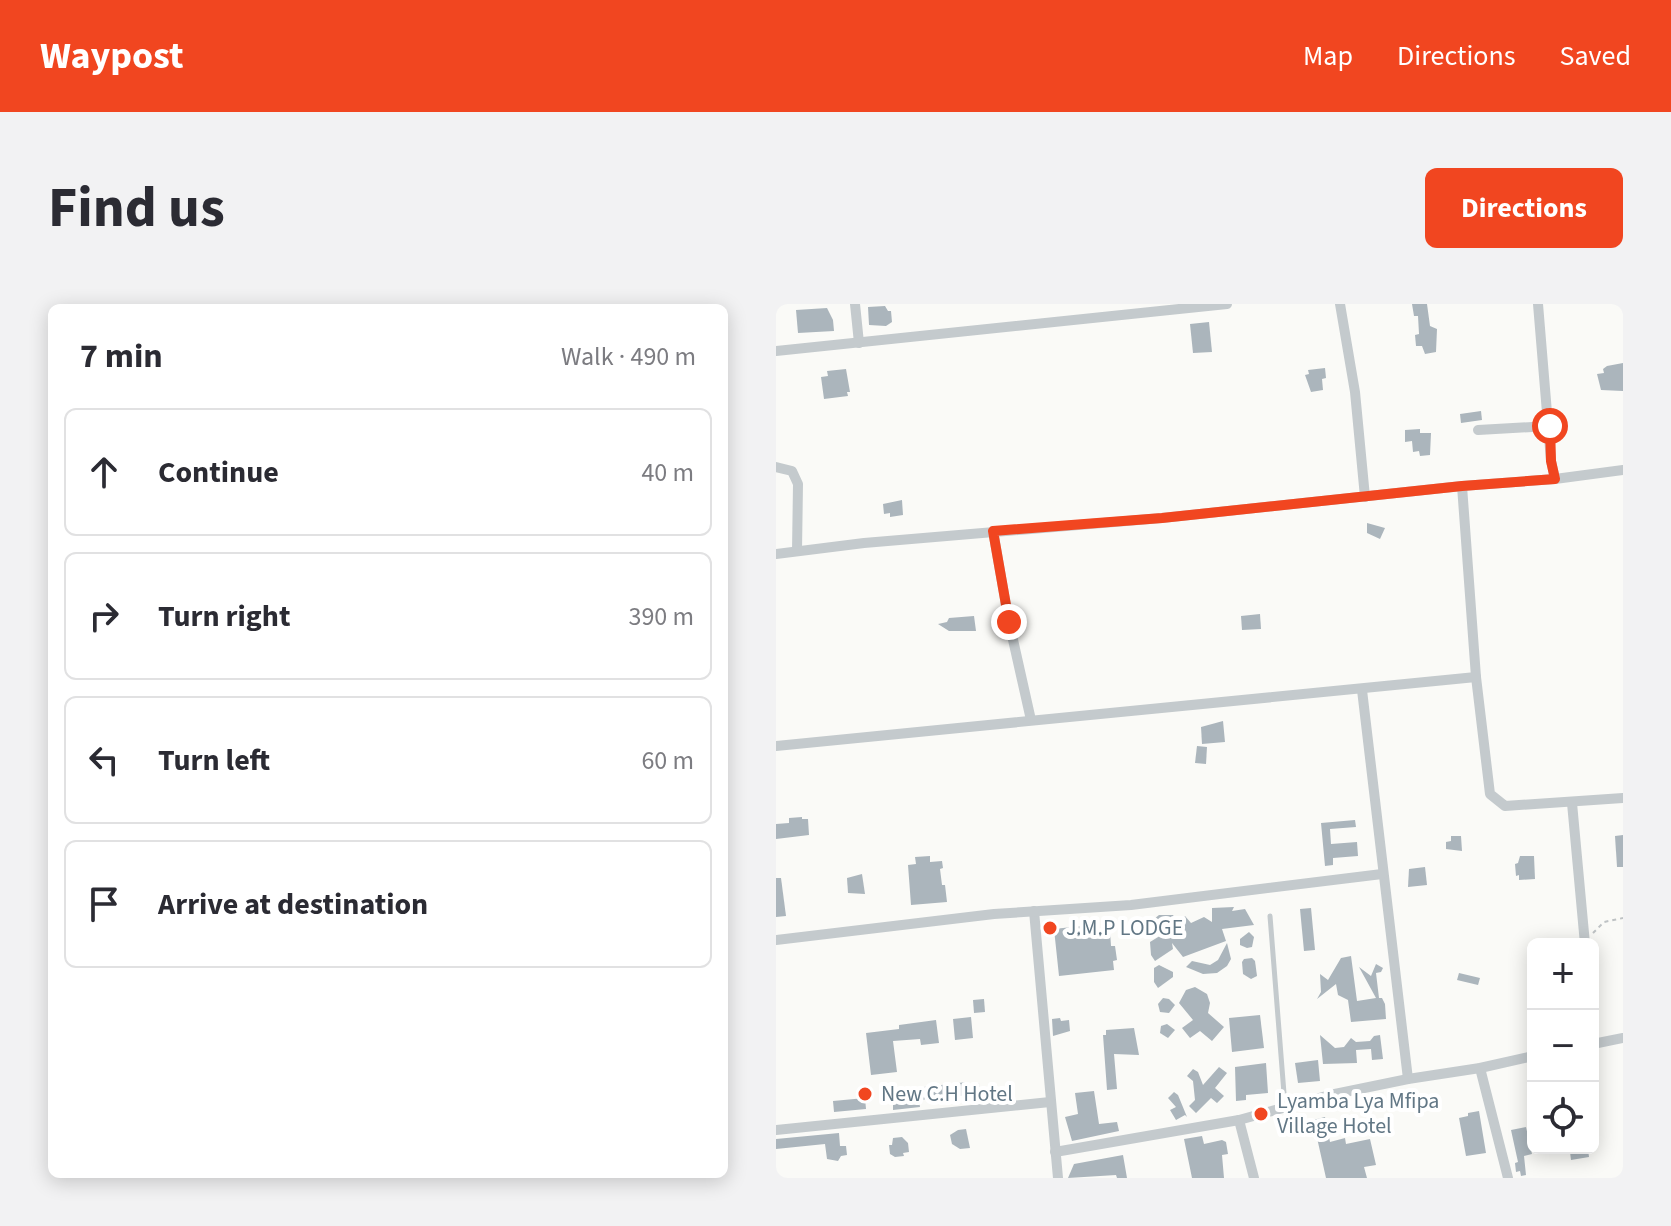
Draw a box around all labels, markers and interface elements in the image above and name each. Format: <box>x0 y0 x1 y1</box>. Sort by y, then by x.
text: Waypost <box>40 29 184 83</box>
text: Map <box>1303 36 1353 76</box>
text: Directions <box>1397 36 1516 76</box>
text: Saved <box>1560 36 1631 76</box>
button: Directions <box>1425 168 1623 248</box>
text: Find us <box>48 169 225 248</box>
text: 7 min <box>80 332 163 381</box>
text: Walk · 490 m <box>561 338 696 375</box>
route start <box>1532 408 1568 444</box>
icon: ahead <box>82 450 126 494</box>
text: Continue <box>158 451 279 494</box>
text: 40 m <box>641 454 694 491</box>
icon: right <box>82 594 126 638</box>
text: Turn right <box>158 595 290 638</box>
text: 390 m <box>628 598 694 635</box>
route end <box>991 604 1027 640</box>
icon: left <box>82 738 126 782</box>
text: Turn left <box>158 739 270 782</box>
text: 60 m <box>641 742 694 779</box>
icon: arrive <box>82 882 126 926</box>
text: Arrive at destination <box>158 883 428 926</box>
place label: J.M.P LODGE <box>1066 912 1183 944</box>
marker: J.M.P LODGE <box>1041 919 1059 937</box>
map controls <box>1527 938 1599 1154</box>
button: + <box>1527 938 1599 1010</box>
button: − <box>1527 1010 1599 1082</box>
place label: New C.H Hotel <box>881 1078 1013 1110</box>
button: locate <box>1527 1082 1599 1154</box>
marker: New C.H Hotel <box>856 1085 874 1103</box>
place label: Lyamba Lya Mfipa Village Hotel <box>1277 1085 1439 1142</box>
marker: Lyamba Lya Mfipa Village Hotel <box>1252 1105 1270 1123</box>

